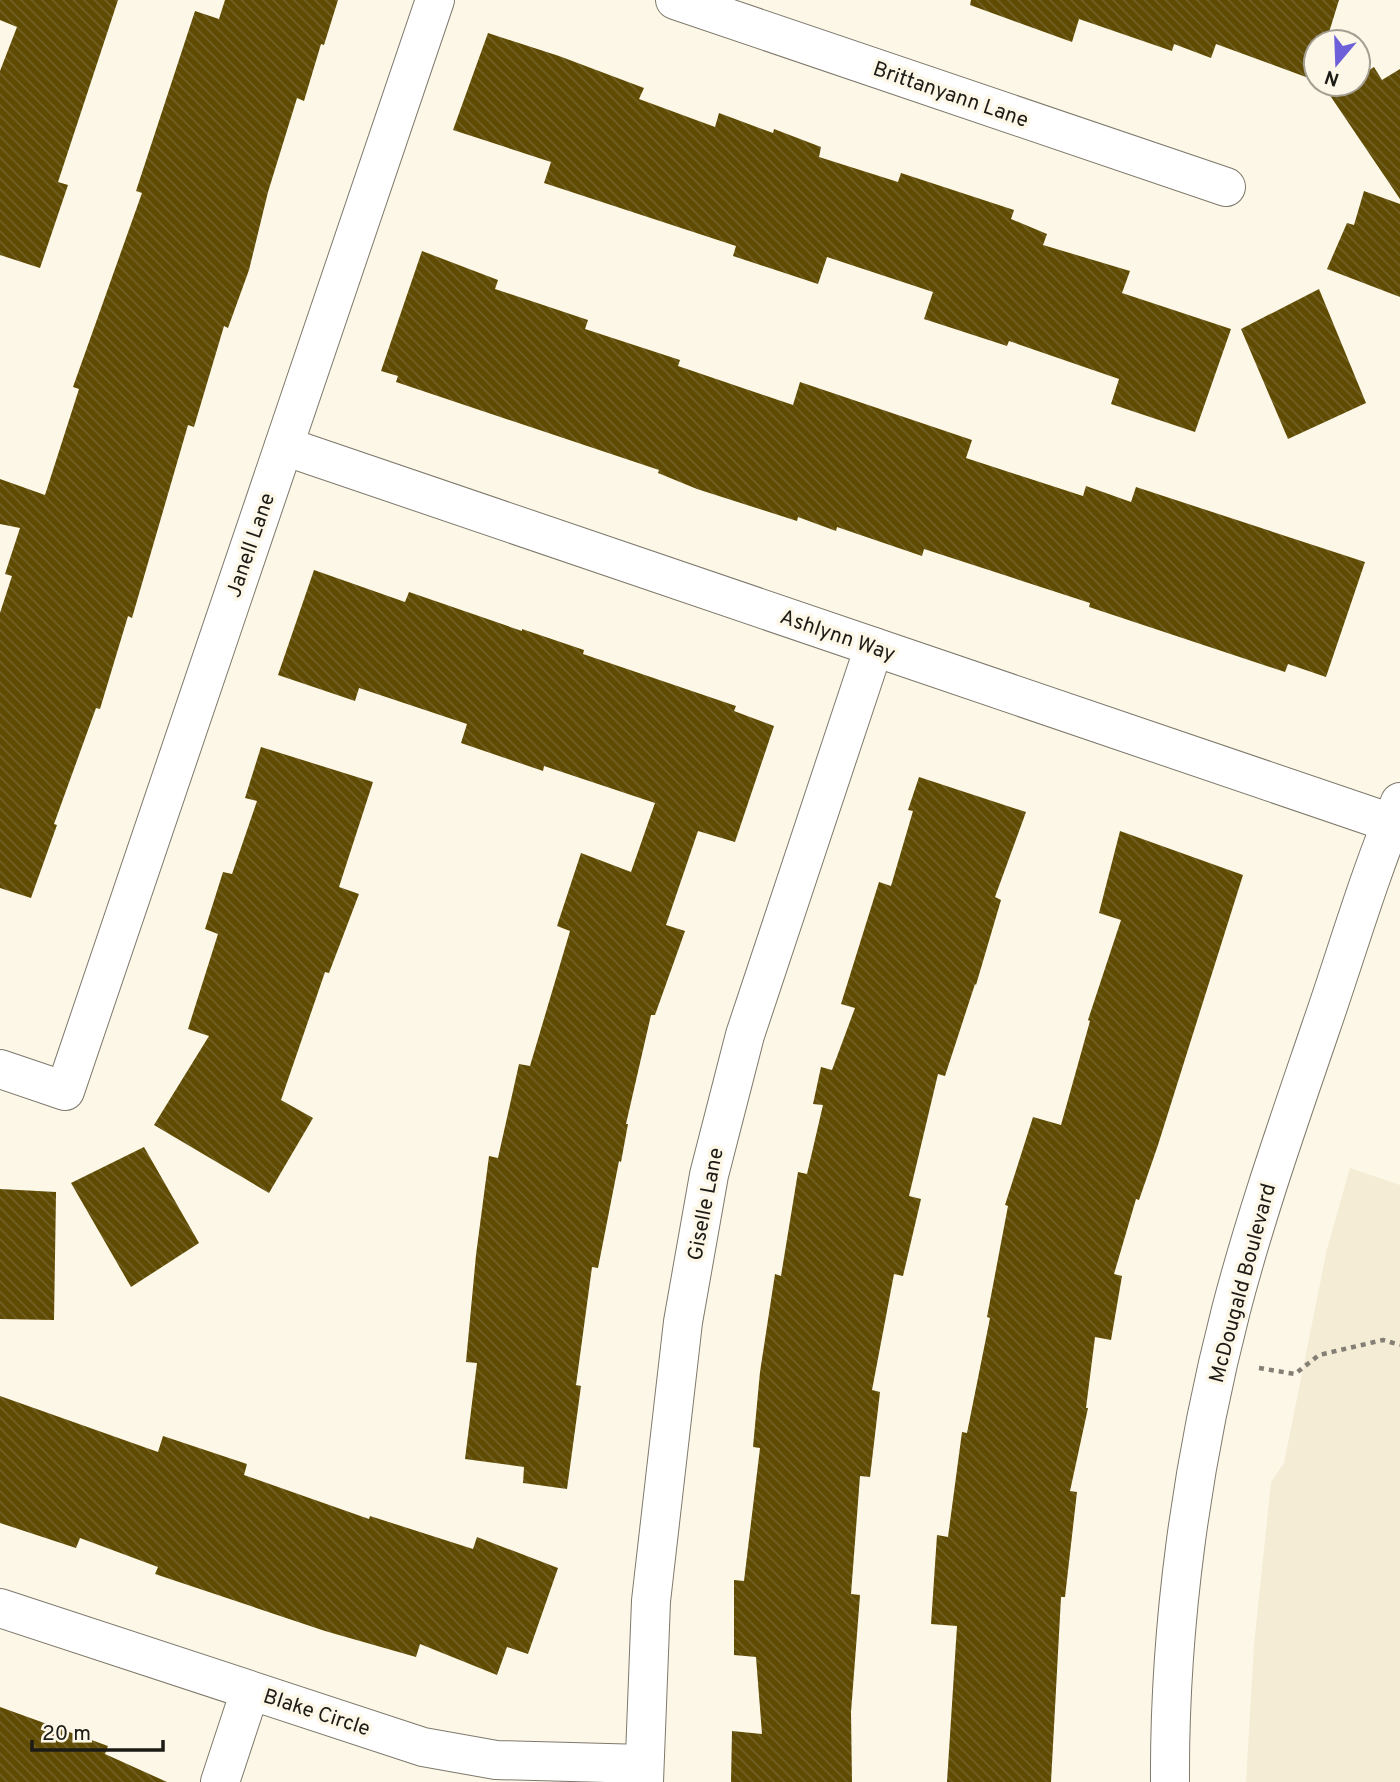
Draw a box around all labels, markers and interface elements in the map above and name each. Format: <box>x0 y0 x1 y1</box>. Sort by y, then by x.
north arrow <box>1302 28 1372 98</box>
street label: Brittanyann Lane <box>869 56 1032 135</box>
text: N <box>1322 64 1342 91</box>
street label: Janell Lane <box>221 490 282 601</box>
street label: Ashlynn Way <box>776 604 899 669</box>
street label: Giselle Lane <box>682 1146 731 1263</box>
street label: McDougald Boulevard <box>1204 1181 1283 1386</box>
street label: Blake Circle <box>260 1683 373 1743</box>
scale bar <box>32 1708 163 1752</box>
text: 20 m <box>42 1721 91 1748</box>

